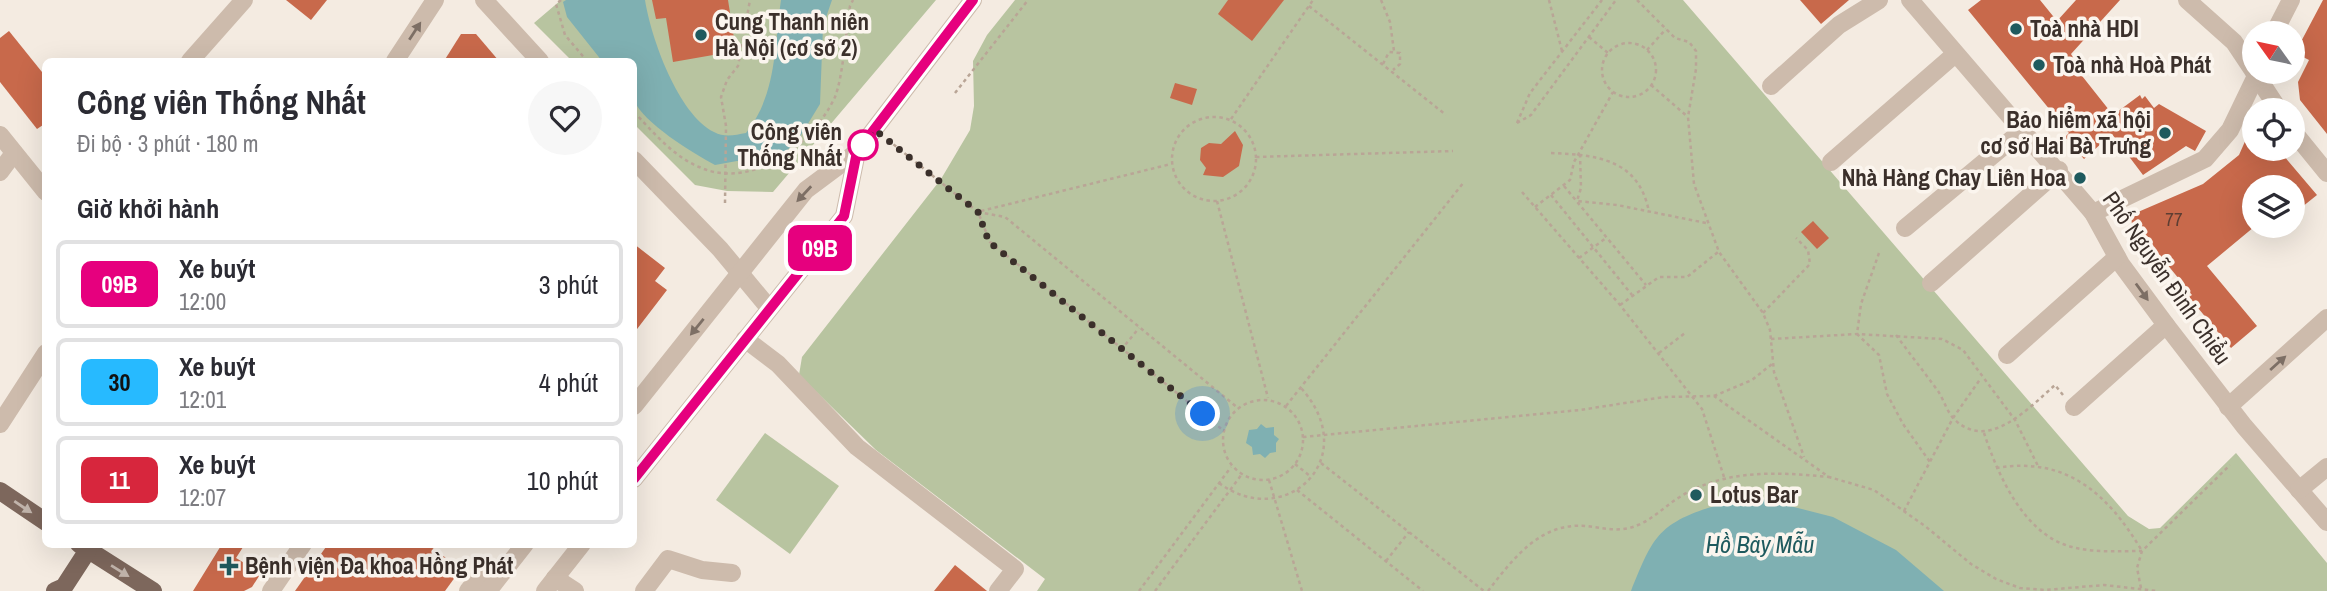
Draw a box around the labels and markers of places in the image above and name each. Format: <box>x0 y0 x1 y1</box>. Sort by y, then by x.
place label: Cung Thanh niên Hà Nội (cơ sở 2) <box>715 6 869 63</box>
place label: Toà nhà HDI <box>2030 13 2139 44</box>
marker: Toà nhà HDI <box>2008 21 2024 37</box>
marker: Cung Thanh niên Hà Nội (cơ sở 2) <box>693 27 709 43</box>
place label: Toà nhà Hoà Phát <box>2053 49 2211 80</box>
marker: Toà nhà Hoà Phát <box>2031 57 2047 73</box>
place label: Bảo hiểm xã hội cơ sở Hai Bà Trưng <box>1980 104 2151 161</box>
place label: Công viên Thống Nhất <box>737 116 842 173</box>
marker: Bảo hiểm xã hội cơ sở Hai Bà Trưng <box>2157 125 2173 141</box>
marker: Công viên Thống Nhất <box>848 130 878 160</box>
place label: Nhà Hàng Chay Liên Hoa <box>1842 162 2067 193</box>
marker: Nhà Hàng Chay Liên Hoa <box>2072 170 2088 186</box>
place label: Lotus Bar <box>1710 479 1799 510</box>
marker: Lotus Bar <box>1688 487 1704 503</box>
place label: Bệnh viện Đa khoa Hồng Phát <box>245 550 513 581</box>
marker: Bệnh viện Đa khoa Hồng Phát <box>219 556 239 576</box>

